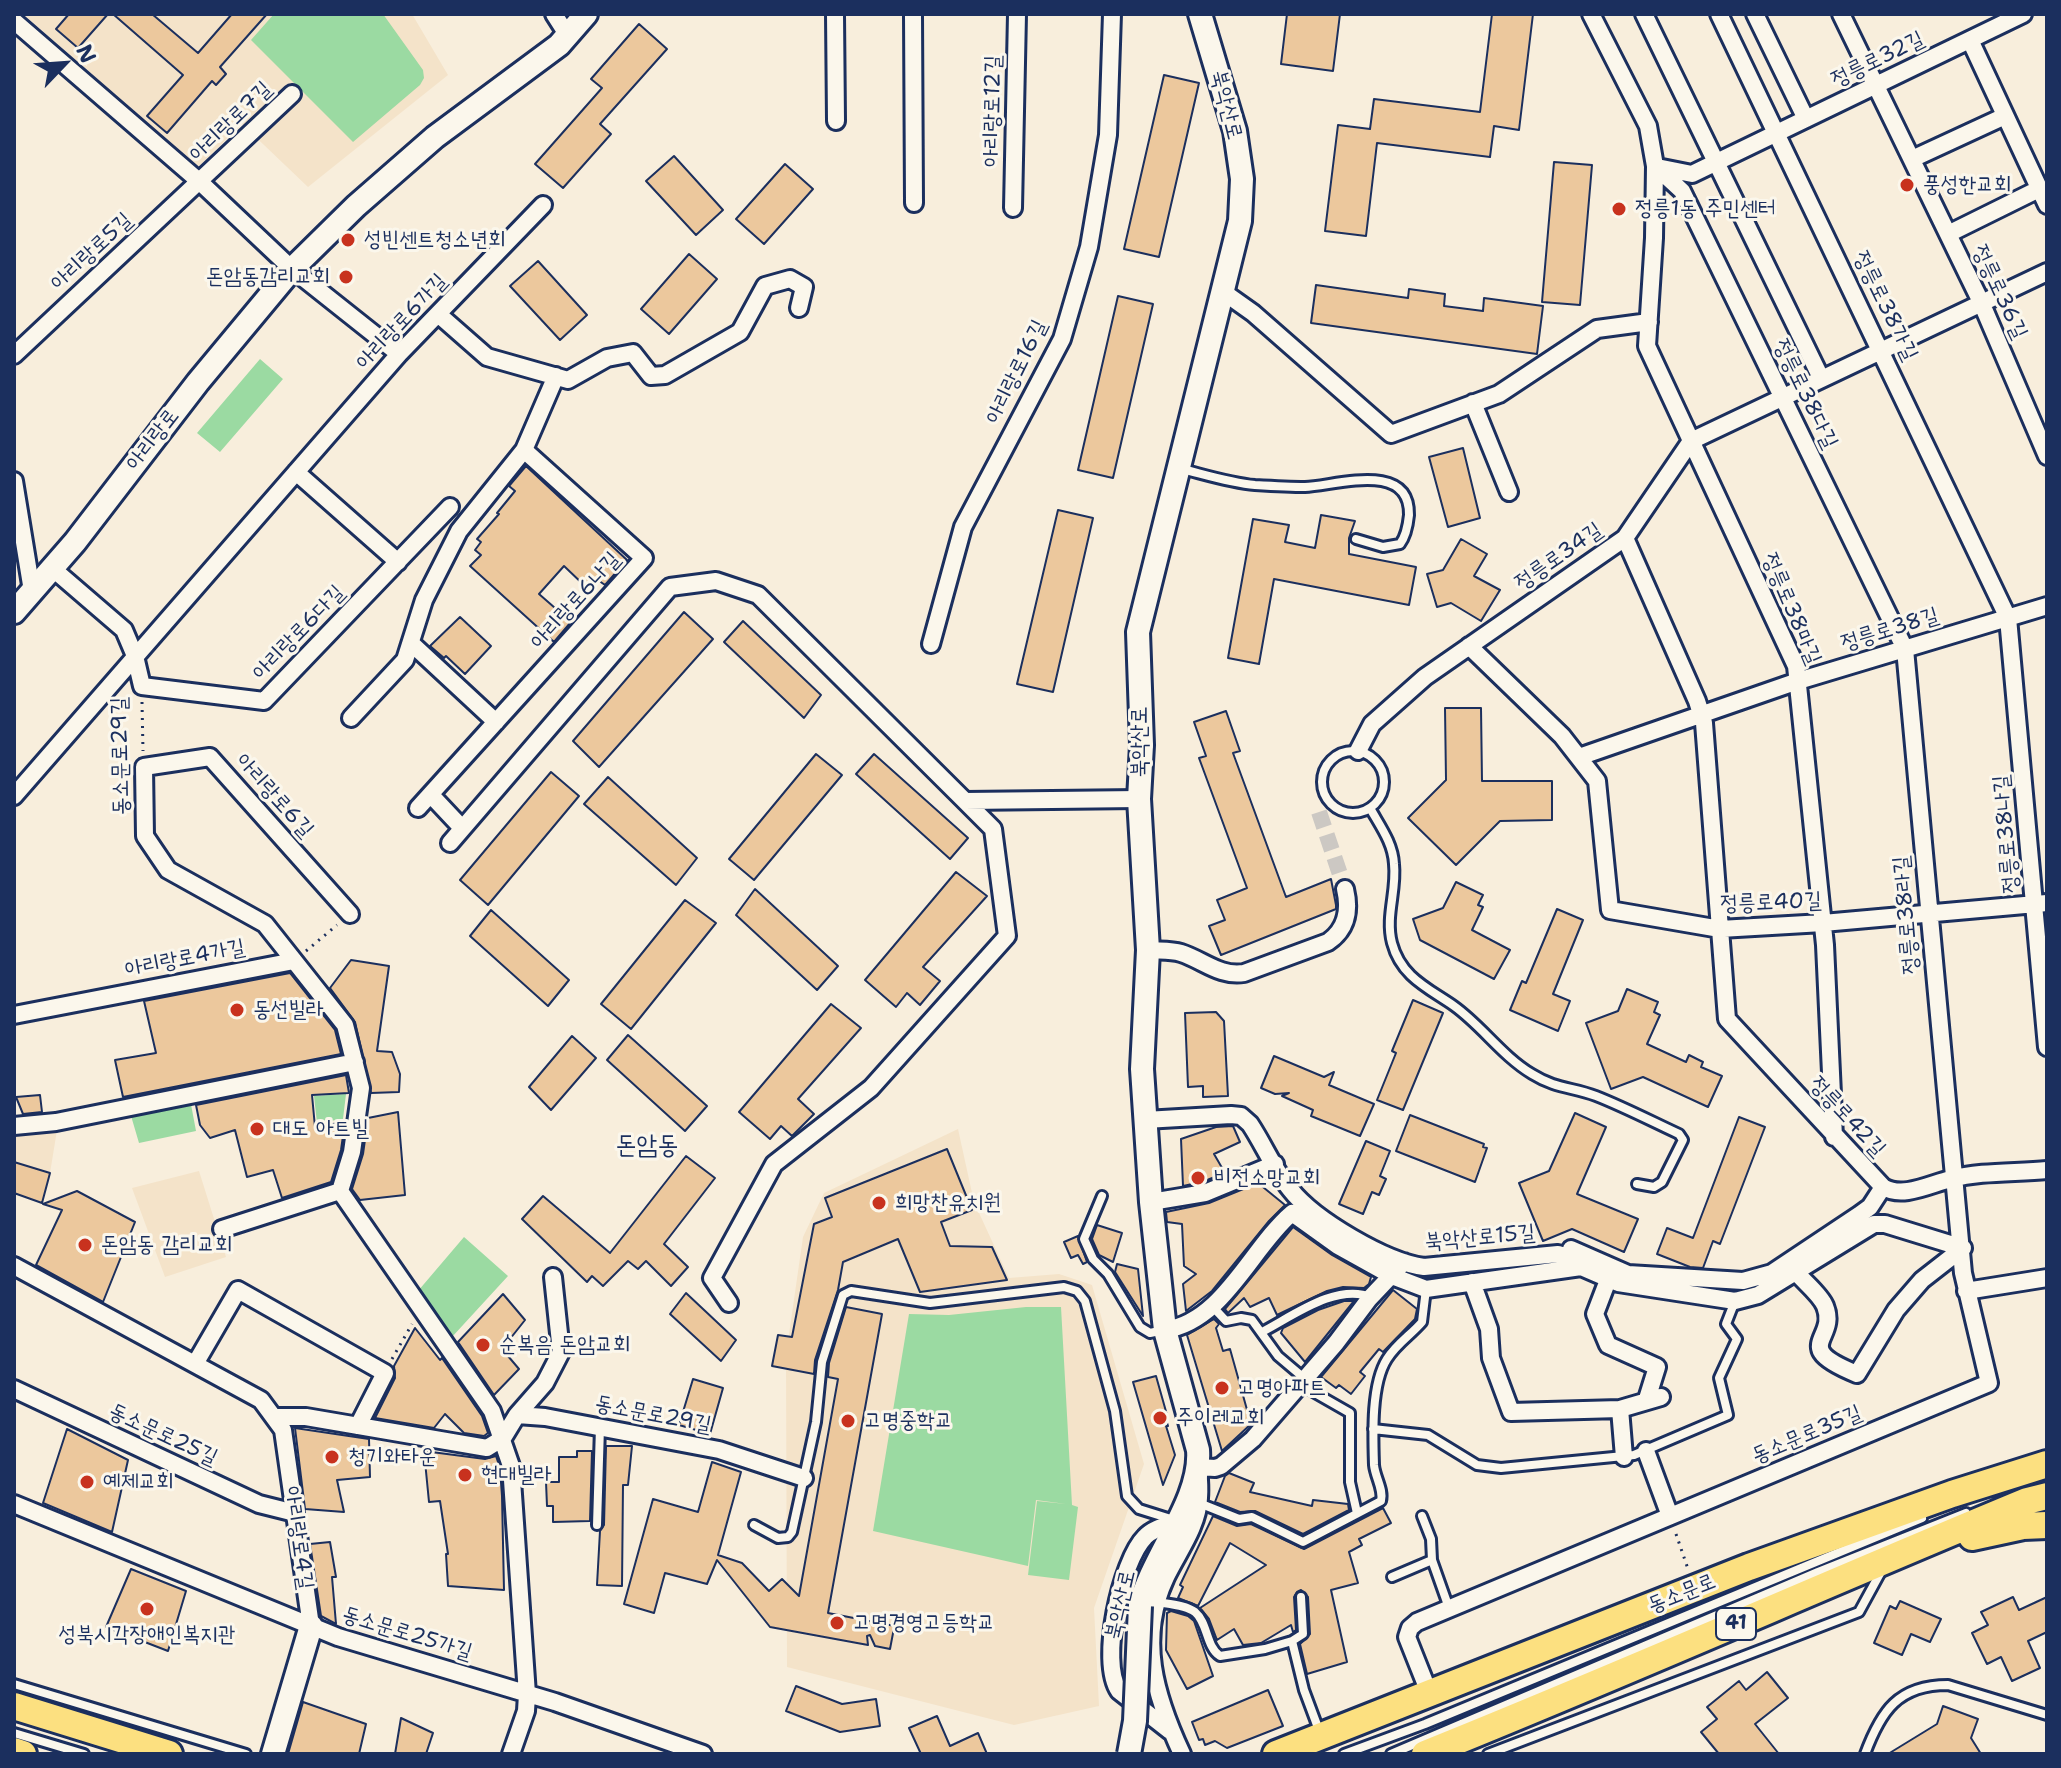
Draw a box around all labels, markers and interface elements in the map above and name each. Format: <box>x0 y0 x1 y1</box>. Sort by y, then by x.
north arrow <box>24 24 104 104</box>
street label: 정릉로32길 <box>1827 26 1929 94</box>
text: N <box>69 40 103 68</box>
street label: 아리랑로12길 <box>979 55 1007 167</box>
street label: 북악산로 <box>1205 67 1247 143</box>
street label: 아리랑로7길 <box>184 76 278 168</box>
place label: 풍성한교회 <box>1923 172 2012 198</box>
marker: 풍성한교회 <box>1898 176 1916 194</box>
place label: 정릉1동 주민센터 <box>1635 196 1776 222</box>
marker: 정릉1동 주민센터 <box>1610 200 1628 218</box>
street label: 아리랑로5길 <box>46 208 138 296</box>
place label: 성빈센트청소년회 <box>364 227 506 253</box>
marker: 성빈센트청소년회 <box>339 231 357 249</box>
street label: 정릉로36길 <box>1966 241 2032 343</box>
street label: 정릉로38가길 <box>1847 247 1923 365</box>
place label: 돈암동감리교회 <box>206 264 330 290</box>
marker: 돈암동감리교회 <box>337 268 355 286</box>
street label: 아리랑로6가길 <box>351 269 453 375</box>
street label: 아리랑로16길 <box>981 316 1053 428</box>
street label: 정릉로38다길 <box>1767 335 1843 453</box>
street label: 아리랑로 <box>121 404 185 476</box>
street label: 정릉로34길 <box>1510 517 1608 597</box>
street label: 아리랑로6나길 <box>526 547 626 655</box>
street label: 정릉로38마길 <box>1756 549 1826 669</box>
street label: 아리랑로6다길 <box>247 580 351 686</box>
street label: 정릉로38길 <box>1838 603 1942 657</box>
street label: 동소문로29길 <box>107 697 135 815</box>
street label: 북악산로 <box>1127 707 1153 777</box>
street label: 아리랑로6길 <box>229 749 319 843</box>
street label: 정릉로38나길 <box>1989 774 2025 894</box>
street label: 정릉로38라길 <box>1889 855 1925 975</box>
street label: 정릉로40길 <box>1720 888 1822 918</box>
street label: 아리랑로4가길 <box>123 934 247 984</box>
place label: 동선빌라 <box>253 997 324 1023</box>
marker: 동선빌라 <box>228 1001 246 1019</box>
street label: 정릉로42길 <box>1803 1071 1891 1163</box>
place label: 대도 아트빌 <box>273 1116 369 1142</box>
marker: 대도 아트빌 <box>248 1120 266 1138</box>
district label: 돈암동 <box>616 1130 678 1162</box>
place label: 비전소망교회 <box>1214 1165 1320 1191</box>
marker: 비전소망교회 <box>1189 1169 1207 1187</box>
place label: 희망찬유치원 <box>895 1190 1001 1216</box>
marker: 희망찬유치원 <box>870 1194 888 1212</box>
street label: 북악산로15길 <box>1424 1220 1536 1256</box>
place label: 돈암동 감리교회 <box>101 1232 232 1258</box>
marker: 돈암동 감리교회 <box>76 1236 94 1254</box>
place label: 순복음 돈암교회 <box>499 1332 630 1358</box>
marker: 순복음 돈암교회 <box>474 1336 492 1354</box>
place label: 고명아파트 <box>1238 1375 1327 1401</box>
marker: 고명아파트 <box>1213 1379 1231 1397</box>
street label: 동소문로29길 <box>592 1391 714 1439</box>
street label: 동소문로25길 <box>104 1398 222 1472</box>
street label: 동소문로35길 <box>1748 1400 1866 1470</box>
place label: 주이레교회 <box>1176 1405 1265 1431</box>
place label: 고명중학교 <box>864 1408 953 1434</box>
marker: 주이레교회 <box>1151 1409 1169 1427</box>
marker: 고명중학교 <box>839 1412 857 1430</box>
place label: 청기와타운 <box>348 1444 437 1470</box>
marker: 청기와타운 <box>323 1448 341 1466</box>
place label: 현대빌라 <box>481 1462 552 1488</box>
marker: 현대빌라 <box>456 1466 474 1484</box>
place label: 예제교회 <box>103 1469 174 1495</box>
marker: 예제교회 <box>78 1473 96 1491</box>
street label: 아리랑로4길 <box>278 1485 318 1591</box>
street label: 북악산로 <box>1100 1568 1142 1642</box>
street label: 동소문로 <box>1644 1568 1720 1620</box>
marker: 성북시각장애인복지관 <box>138 1600 156 1618</box>
street label: 동소문로25가길 <box>339 1602 475 1666</box>
road number: 41 <box>1716 1608 1756 1640</box>
place label: 고명경영고등학교 <box>853 1610 995 1636</box>
marker: 고명경영고등학교 <box>828 1614 846 1632</box>
place label: 성북시각장애인복지관 <box>58 1622 236 1648</box>

